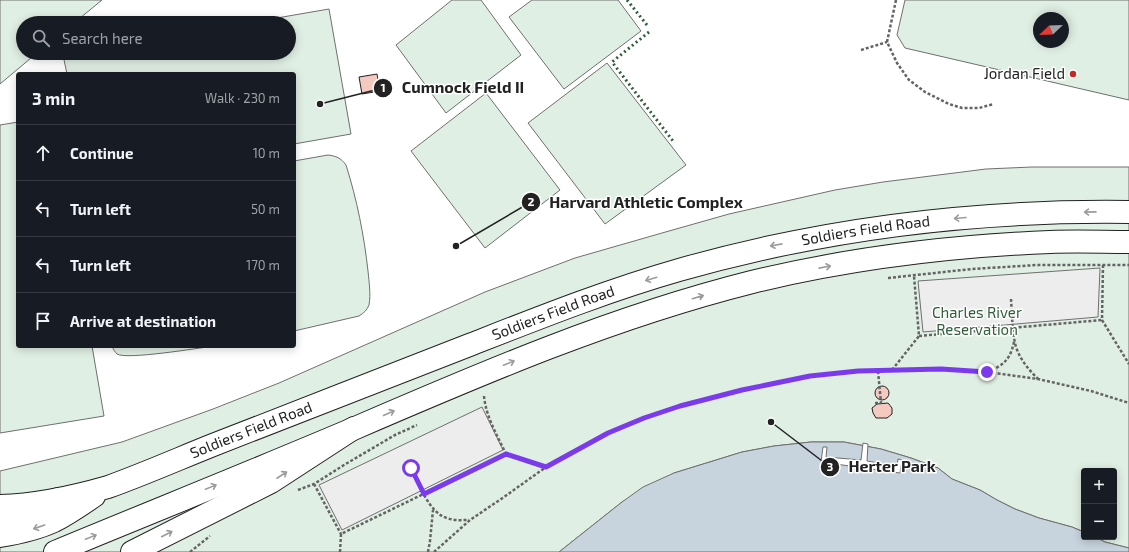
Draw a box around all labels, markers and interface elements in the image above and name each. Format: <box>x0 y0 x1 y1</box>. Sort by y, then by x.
north arrow <box>1033 12 1069 48</box>
search box <box>16 16 296 60</box>
icon: search <box>30 27 52 49</box>
text: Search here <box>62 29 143 47</box>
place label: Jordan Field <box>984 64 1065 82</box>
marker: Jordan Field <box>1068 69 1078 79</box>
callout: Cumnock Field II <box>373 74 532 102</box>
text: Cumnock Field II <box>402 77 524 96</box>
text: 1 <box>380 80 386 94</box>
text: 3 min <box>32 88 75 108</box>
text: Walk · 230 m <box>205 90 280 106</box>
icon: ahead <box>32 142 54 164</box>
text: Continue <box>70 144 133 162</box>
text: 10 m <box>253 145 280 161</box>
callout: Harvard Athletic Complex <box>521 188 751 216</box>
text: Harvard Athletic Complex <box>549 192 743 211</box>
text: 2 <box>528 194 535 208</box>
icon: left <box>32 198 54 220</box>
text: Turn left <box>70 200 131 218</box>
text: 50 m <box>251 201 280 217</box>
one-way arrow <box>1084 208 1097 216</box>
street label: Soldiers Field Road <box>800 211 931 248</box>
one-way arrow <box>954 214 967 221</box>
one-way arrow <box>770 242 783 250</box>
icon: left <box>32 254 54 276</box>
text: Turn left <box>70 256 131 274</box>
text: 170 m <box>246 257 280 273</box>
one-way arrow <box>818 263 831 271</box>
one-way arrow <box>644 276 657 283</box>
street label: Soldiers Field Road <box>489 281 617 343</box>
one-way arrow <box>691 293 704 300</box>
park label: Charles River Reservation <box>932 303 1022 338</box>
icon: arrive <box>32 310 54 332</box>
text: Arrive at destination <box>70 312 216 330</box>
one-way arrow <box>503 359 515 366</box>
route end <box>978 363 996 381</box>
street label: Soldiers Field Road <box>187 397 314 461</box>
one-way arrow <box>383 408 395 416</box>
callout: Herter Park <box>820 453 943 481</box>
text: Herter Park <box>848 456 936 475</box>
route start <box>402 459 420 477</box>
text: 3 <box>827 459 834 473</box>
map controls <box>1081 468 1117 540</box>
button: + <box>1081 468 1117 504</box>
one-way arrow <box>276 470 288 478</box>
one-way arrow <box>204 483 216 491</box>
button: − <box>1081 504 1117 540</box>
one-way arrow <box>32 524 45 531</box>
one-way arrow <box>161 530 173 538</box>
one-way arrow <box>84 533 96 540</box>

